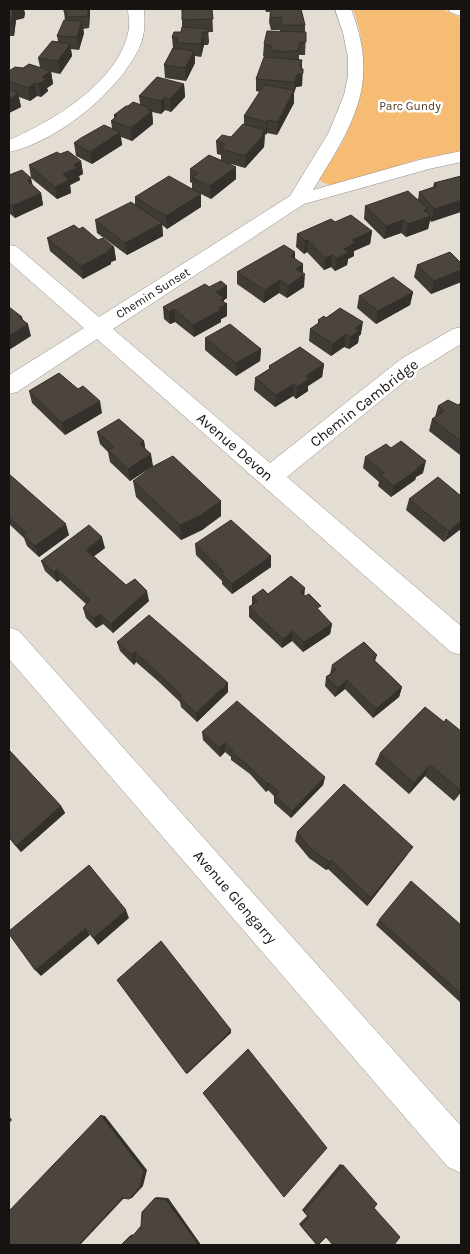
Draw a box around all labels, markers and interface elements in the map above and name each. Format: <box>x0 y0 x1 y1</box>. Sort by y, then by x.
park label: Parc Gundy <box>379 99 441 113</box>
street label: Chemin Sunset <box>114 264 193 321</box>
street label: Chemin Cambridge <box>306 355 422 451</box>
street label: Avenue Devon <box>193 409 277 485</box>
street label: Avenue Glengarry <box>189 847 281 947</box>

